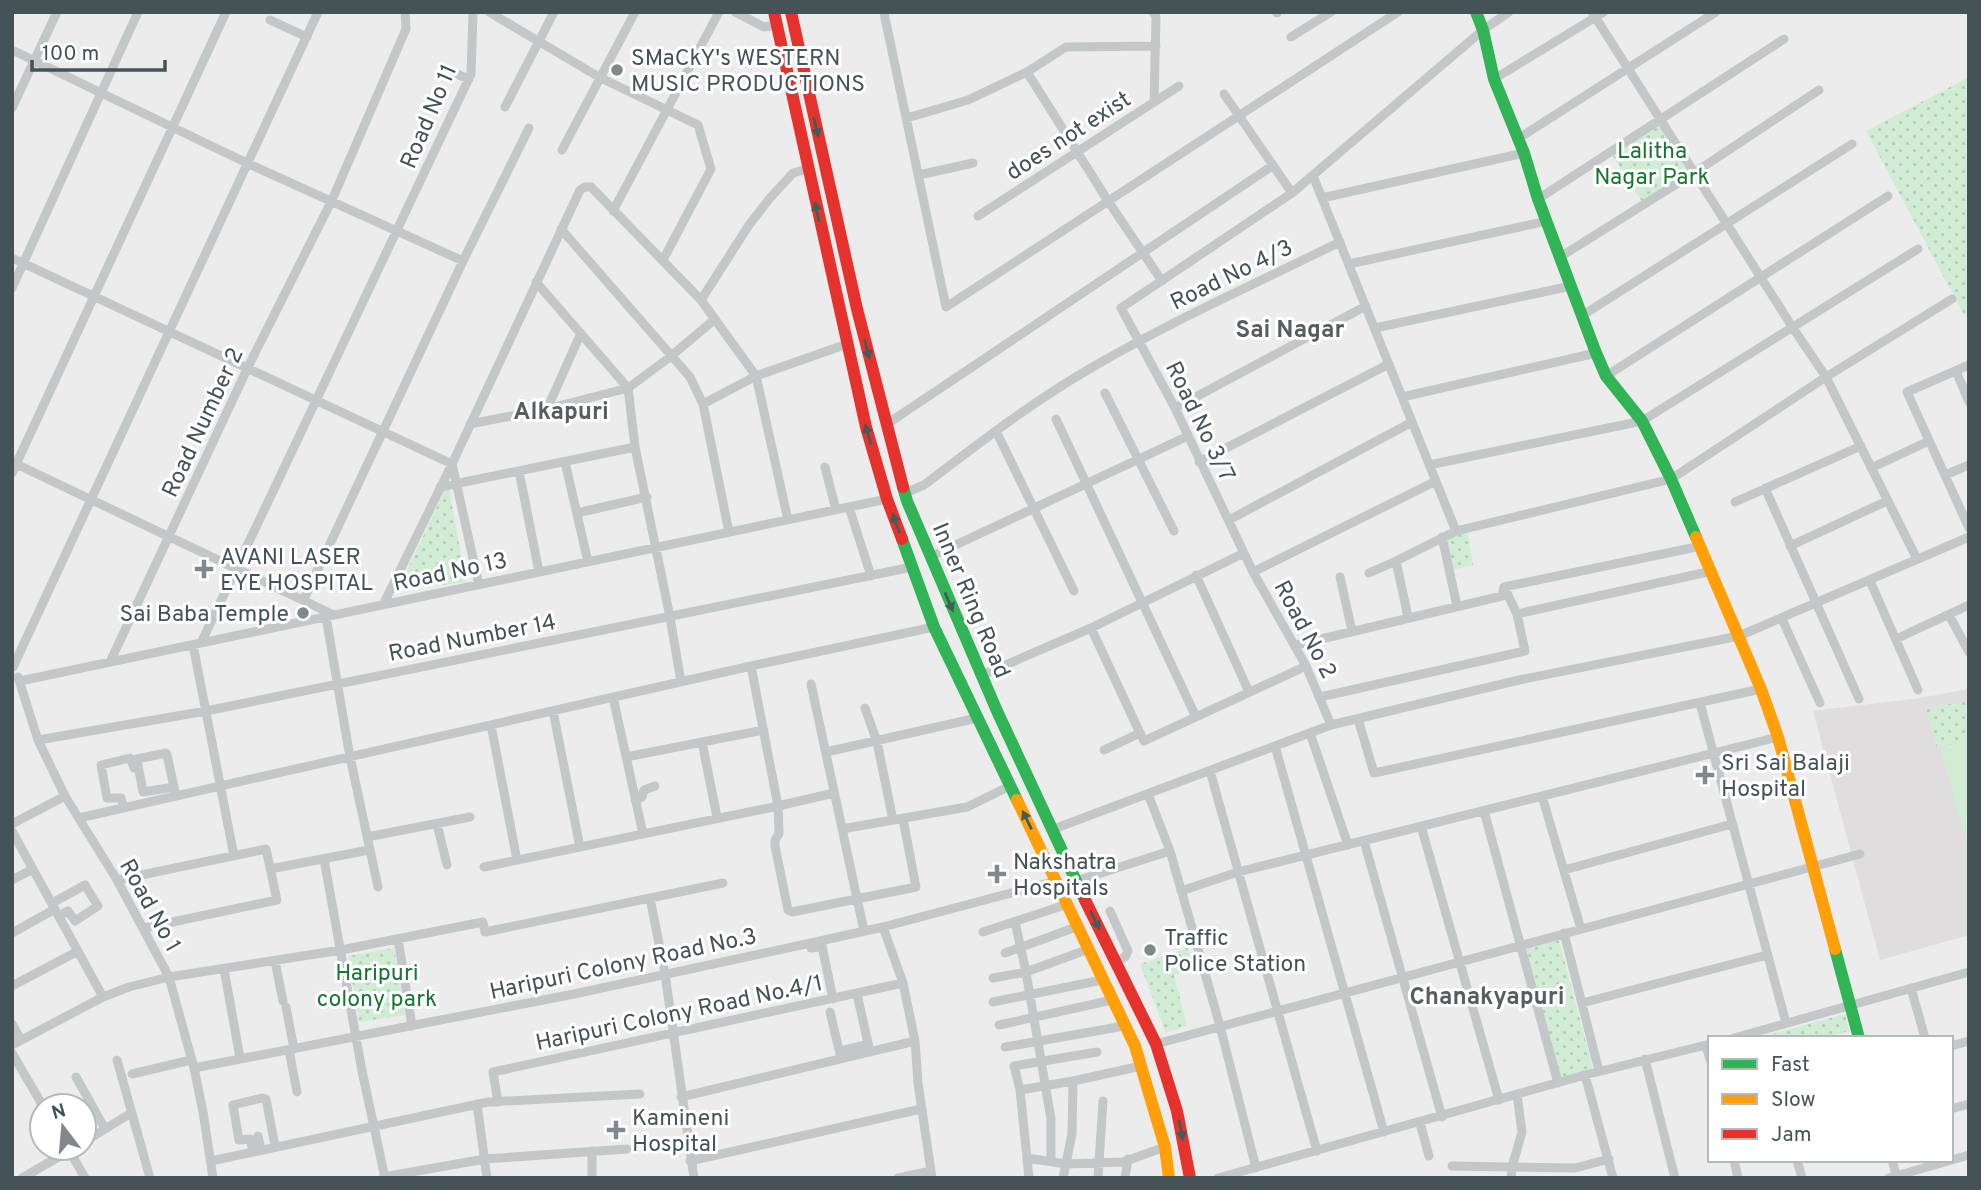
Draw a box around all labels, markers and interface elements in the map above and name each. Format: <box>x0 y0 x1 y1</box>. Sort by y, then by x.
scale bar <box>32 28 164 72</box>
text: 100 m <box>42 41 99 68</box>
place label: SMaCkY's WESTERN MUSIC PRODUCTIONS <box>631 45 865 100</box>
street label: Road No 11 <box>395 61 465 173</box>
marker: SMaCkY's WESTERN MUSIC PRODUCTIONS <box>609 62 625 78</box>
street label: does not exist <box>1001 86 1137 188</box>
one-way arrow <box>811 116 822 138</box>
park label: Lalitha Nagar Park <box>1594 138 1710 193</box>
one-way arrow <box>811 201 822 223</box>
street label: Road No 4/3 <box>1166 234 1298 318</box>
district label: Sai Nagar <box>1235 316 1345 346</box>
one-way arrow <box>862 338 873 360</box>
street label: Road Number 2 <box>157 344 252 503</box>
street label: Road No 3/7 <box>1157 357 1240 487</box>
district label: Alkapuri <box>513 398 609 428</box>
one-way arrow <box>862 423 872 444</box>
one-way arrow <box>890 512 901 533</box>
street label: Inner Ring Road <box>924 519 1015 683</box>
place label: AVANI LASER EYE HOSPITAL <box>220 544 373 599</box>
street label: Road No 13 <box>391 547 510 600</box>
marker: AVANI LASER EYE HOSPITAL <box>194 559 214 579</box>
street label: Road No 2 <box>1266 576 1342 684</box>
one-way arrow <box>944 591 955 612</box>
place label: Sai Baba Temple <box>120 601 289 630</box>
marker: Sai Baba Temple <box>295 605 311 621</box>
street label: Road Number 14 <box>386 609 559 670</box>
place label: Sri Sai Balaji Hospital <box>1721 750 1850 805</box>
marker: Sri Sai Balaji Hospital <box>1695 765 1715 785</box>
one-way arrow <box>1021 810 1032 830</box>
place label: Nakshatra Hospitals <box>1013 849 1116 904</box>
street label: Road No 1 <box>111 855 186 958</box>
marker: Nakshatra Hospitals <box>987 864 1007 884</box>
one-way arrow <box>1089 910 1100 930</box>
street label: Haripuri Colony Road No.3 <box>487 923 760 1008</box>
place label: Traffic Police Station <box>1164 925 1306 980</box>
marker: Traffic Police Station <box>1142 942 1158 958</box>
park label: Haripuri colony park <box>317 960 437 1015</box>
street label: Haripuri Colony Road No.4/1 <box>533 970 826 1059</box>
district label: Chanakyapuri <box>1409 983 1565 1013</box>
legend <box>1708 1036 1953 1162</box>
text: Fast <box>1771 1052 1810 1079</box>
text: Slow <box>1771 1087 1816 1114</box>
north arrow <box>28 1092 98 1162</box>
text: N <box>49 1099 69 1126</box>
place label: Kamineni Hospital <box>632 1105 729 1160</box>
one-way arrow <box>1175 1119 1186 1141</box>
marker: Kamineni Hospital <box>606 1120 626 1140</box>
text: Jam <box>1771 1122 1812 1149</box>

